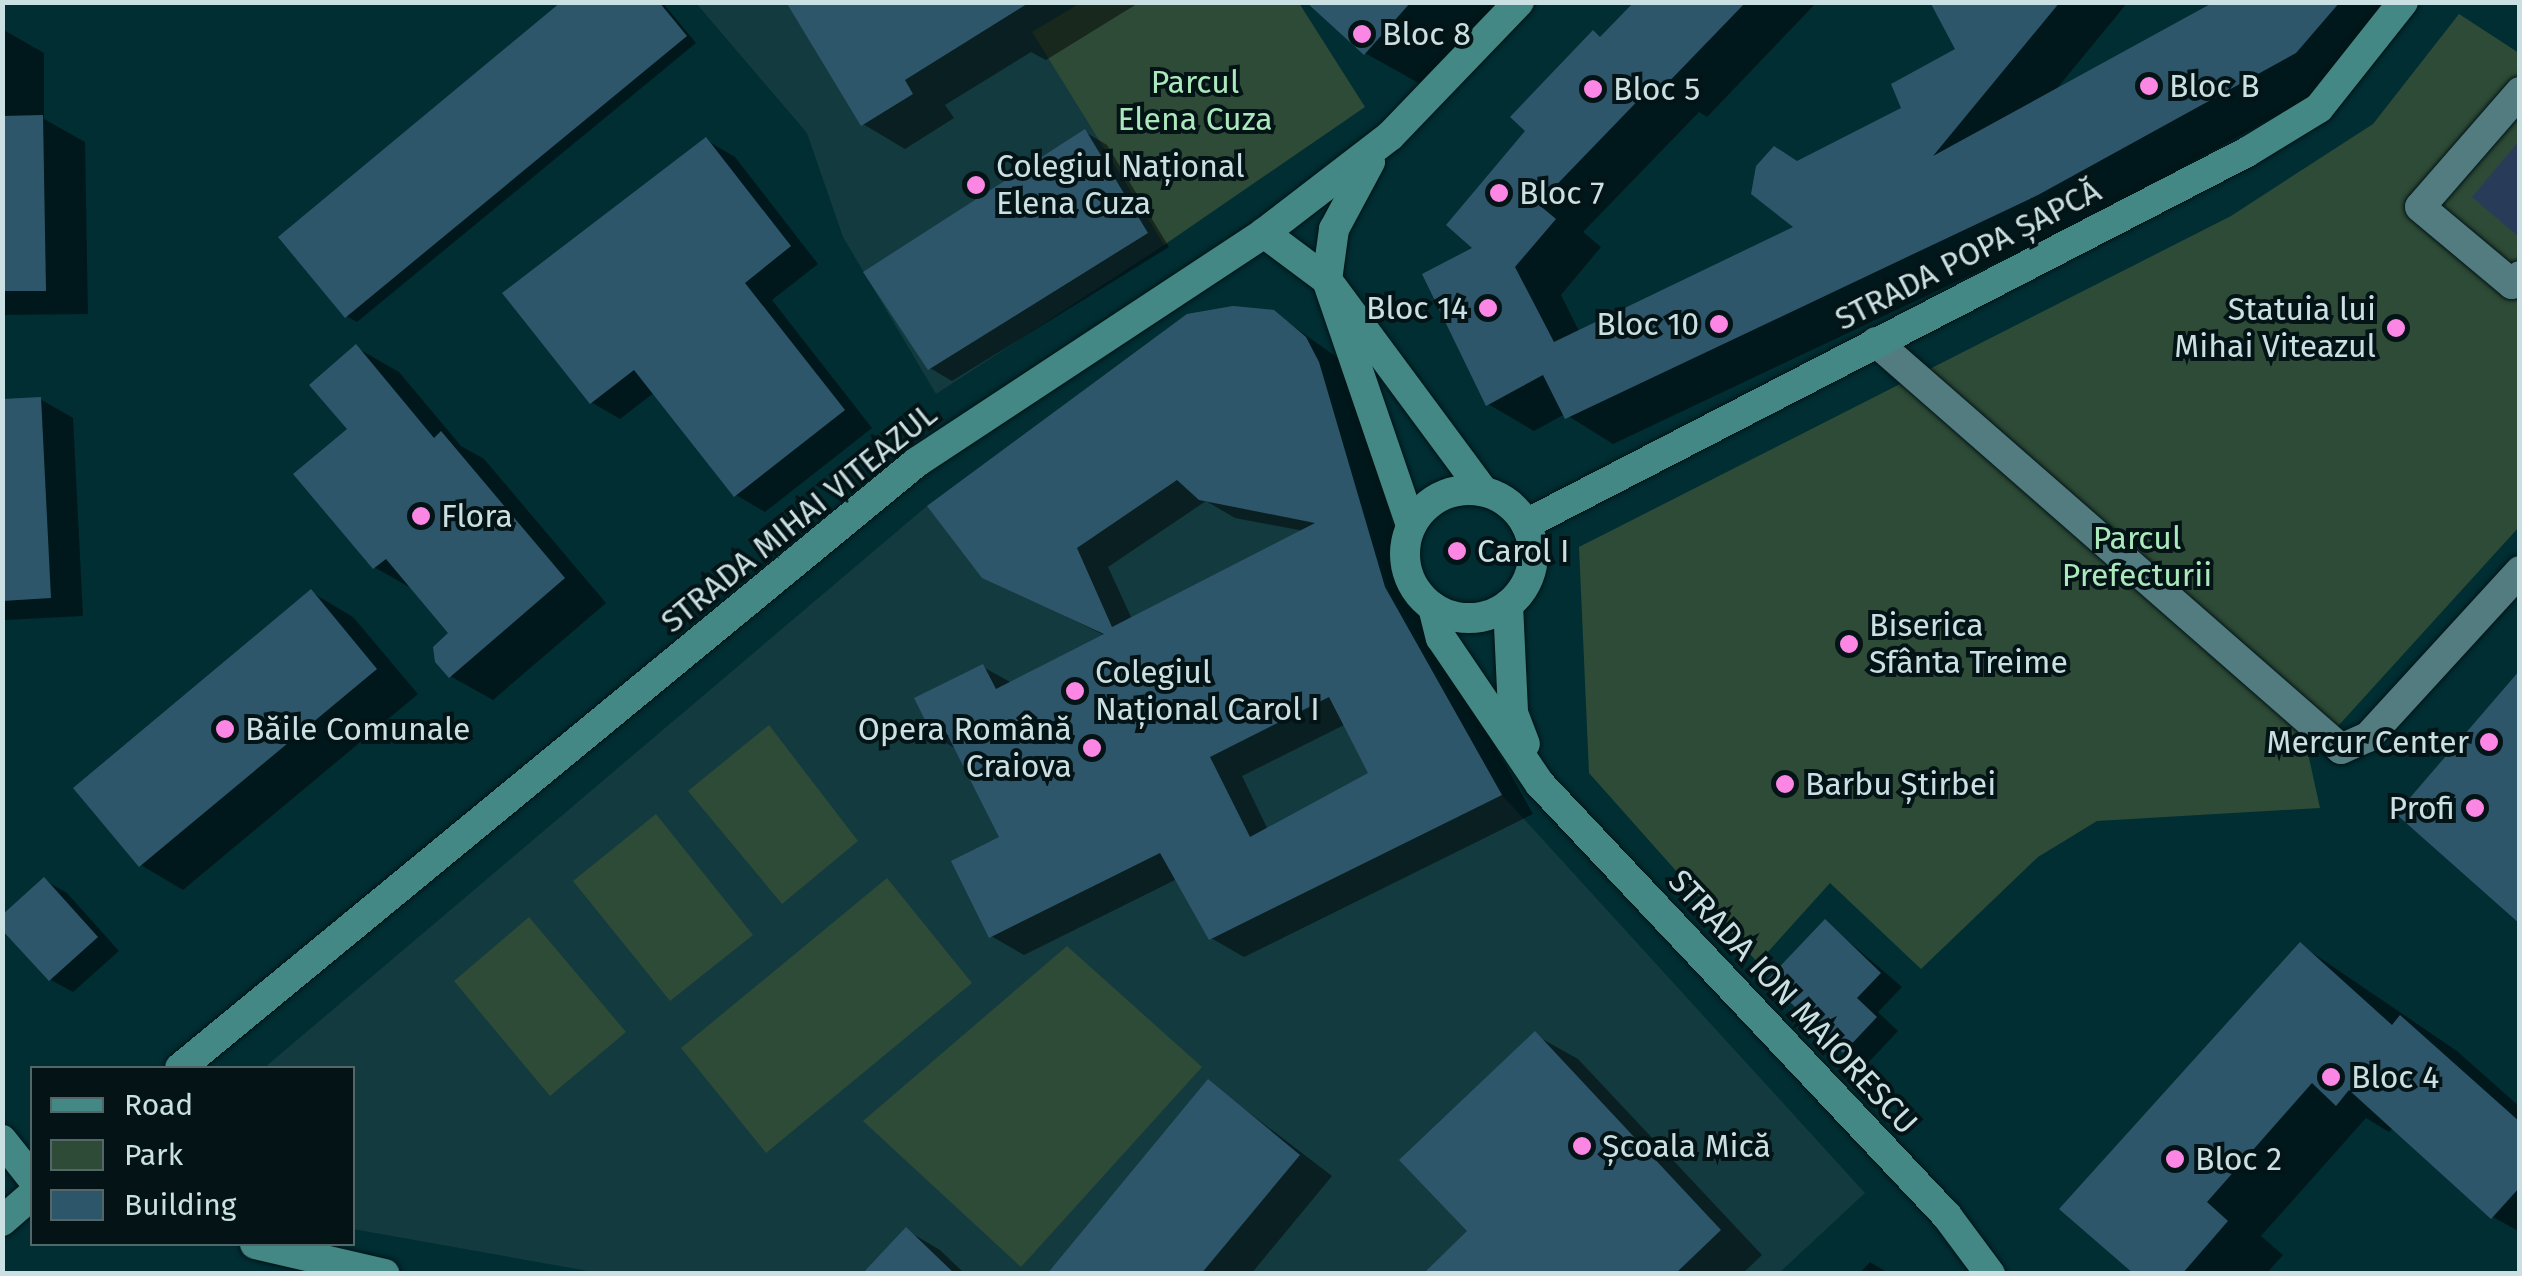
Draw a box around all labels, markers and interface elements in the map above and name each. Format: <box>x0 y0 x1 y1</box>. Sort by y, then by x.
place label: Bloc 8 <box>1382 15 1471 53</box>
marker: Bloc 8 <box>1351 23 1373 45</box>
park label: Parcul Elena Cuza <box>1117 64 1273 139</box>
place label: Bloc B <box>2169 67 2260 105</box>
place label: Bloc 5 <box>1613 70 1700 108</box>
marker: Bloc B <box>2138 75 2160 97</box>
marker: Bloc 5 <box>1582 78 1604 100</box>
place label: Colegiul Național Elena Cuza <box>996 148 1245 223</box>
street label: STRADA POPA ȘAPCĂ <box>1829 171 2107 339</box>
marker: Colegiul Național Elena Cuza <box>965 174 987 196</box>
place label: Bloc 7 <box>1519 174 1604 212</box>
marker: Bloc 7 <box>1488 182 1510 204</box>
place label: Bloc 14 <box>1366 289 1468 327</box>
place label: Statuia lui Mihai Viteazul <box>2174 291 2376 366</box>
marker: Bloc 14 <box>1477 297 1499 319</box>
place label: Bloc 10 <box>1596 305 1699 343</box>
marker: Bloc 10 <box>1708 313 1730 335</box>
marker: Statuia lui Mihai Viteazul <box>2385 317 2407 339</box>
street label: STRADA MIHAI VITEAZUL <box>654 395 944 641</box>
place label: Flora <box>441 497 513 535</box>
marker: Flora <box>410 505 432 527</box>
park label: Parcul Prefecturii <box>2062 520 2212 595</box>
place label: Carol I <box>1477 532 1569 570</box>
marker: Carol I <box>1446 540 1468 562</box>
place label: Biserica Sfânta Treime <box>1869 607 2068 682</box>
marker: Biserica Sfânta Treime <box>1838 633 1860 655</box>
place label: Colegiul Național Carol I <box>1095 654 1320 729</box>
marker: Colegiul Național Carol I <box>1064 680 1086 702</box>
place label: Băile Comunale <box>245 710 471 748</box>
place label: Opera Română Craiova <box>858 711 1072 786</box>
marker: Băile Comunale <box>214 718 236 740</box>
place label: Mercur Center <box>2267 723 2469 761</box>
marker: Mercur Center <box>2478 731 2500 753</box>
marker: Opera Română Craiova <box>1081 737 1103 759</box>
place label: Barbu Știrbei <box>1805 765 1996 803</box>
marker: Barbu Știrbei <box>1774 773 1796 795</box>
place label: Profi <box>2389 789 2455 827</box>
marker: Profi <box>2464 797 2486 819</box>
street label: STRADA ION MAIORESCU <box>1661 862 1925 1142</box>
place label: Bloc 4 <box>2351 1058 2439 1096</box>
legend <box>30 1066 355 1246</box>
marker: Bloc 4 <box>2320 1066 2342 1088</box>
text: Road <box>124 1087 193 1123</box>
place label: Școala Mică <box>1602 1127 1771 1165</box>
marker: Școala Mică <box>1571 1135 1593 1157</box>
text: Park <box>124 1137 183 1173</box>
place label: Bloc 2 <box>2195 1140 2282 1178</box>
marker: Bloc 2 <box>2164 1148 2186 1170</box>
text: Building <box>124 1187 236 1223</box>

